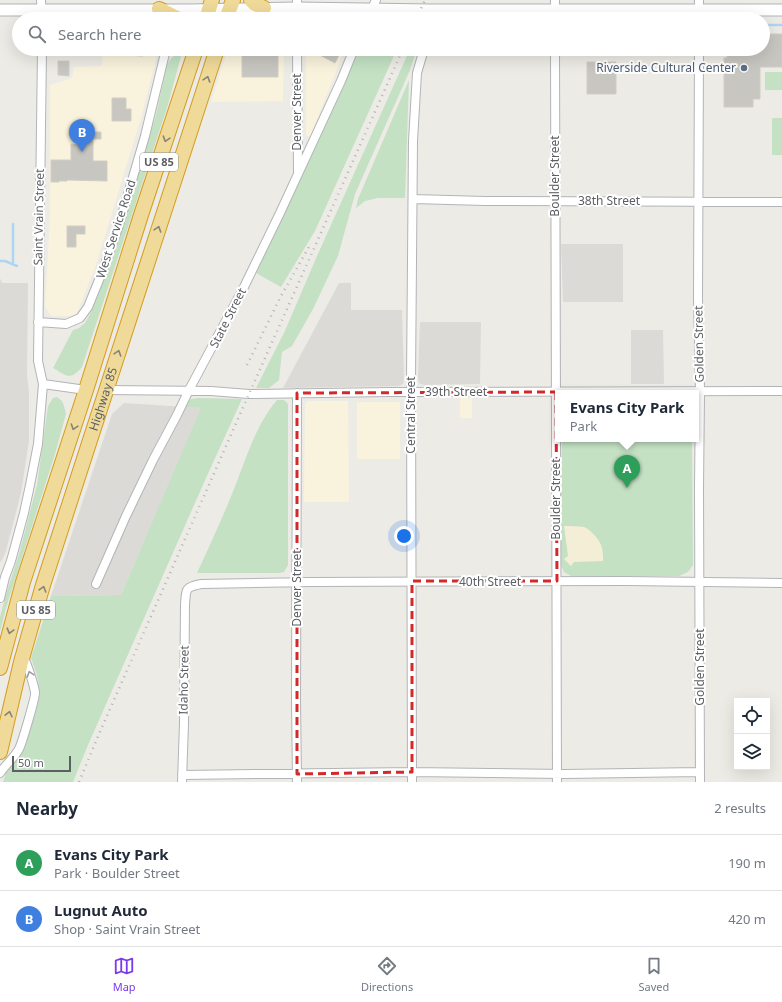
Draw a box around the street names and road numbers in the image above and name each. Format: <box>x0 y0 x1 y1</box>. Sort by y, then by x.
street label: Denver Street <box>288 73 305 151</box>
street label: Boulder Street <box>546 135 563 217</box>
road number: US 85 <box>140 153 178 171</box>
street label: Saint Vrain Street <box>29 168 48 266</box>
street label: West Service Road <box>92 177 140 280</box>
street label: 38th Street <box>578 192 641 209</box>
street label: State Street <box>205 284 250 351</box>
street label: Golden Street <box>689 305 708 383</box>
street label: Highway 85 <box>85 365 121 433</box>
street label: Central Street <box>402 376 419 454</box>
street label: 39th Street <box>425 383 488 400</box>
street label: Boulder Street <box>547 458 564 540</box>
street label: Denver Street <box>288 549 305 627</box>
street label: 40th Street <box>459 573 522 590</box>
road number: US 85 <box>17 601 55 619</box>
street label: Golden Street <box>691 628 708 706</box>
street label: Idaho Street <box>174 644 193 715</box>

